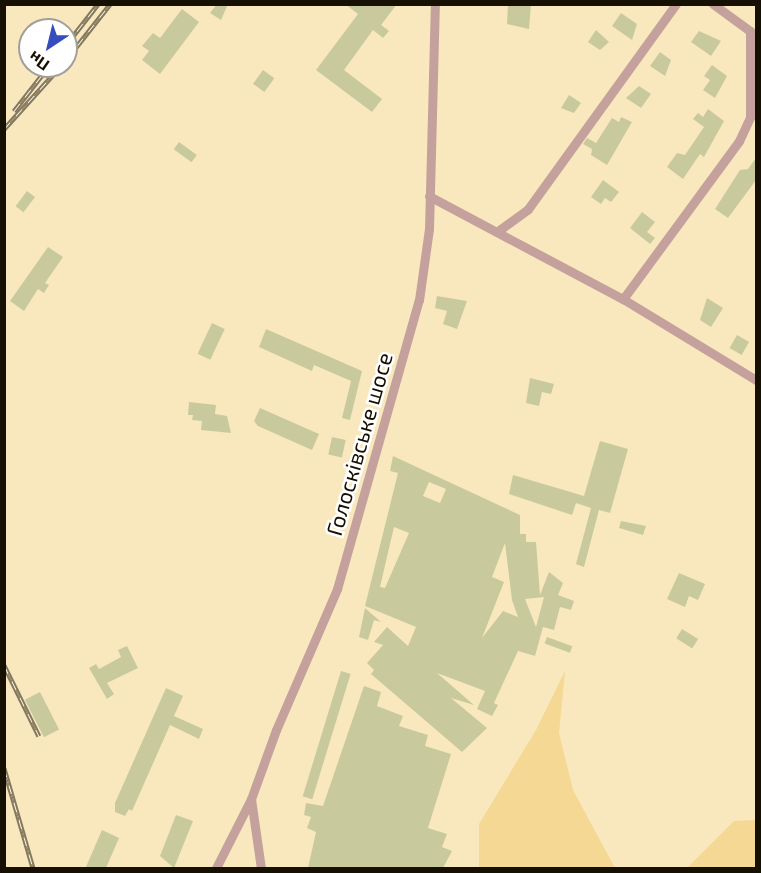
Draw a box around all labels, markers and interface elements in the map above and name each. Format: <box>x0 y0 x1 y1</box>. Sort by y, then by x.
north arrow <box>18 18 78 78</box>
text: Пн <box>25 48 53 75</box>
street label: Голосківське шосе <box>320 350 398 538</box>

